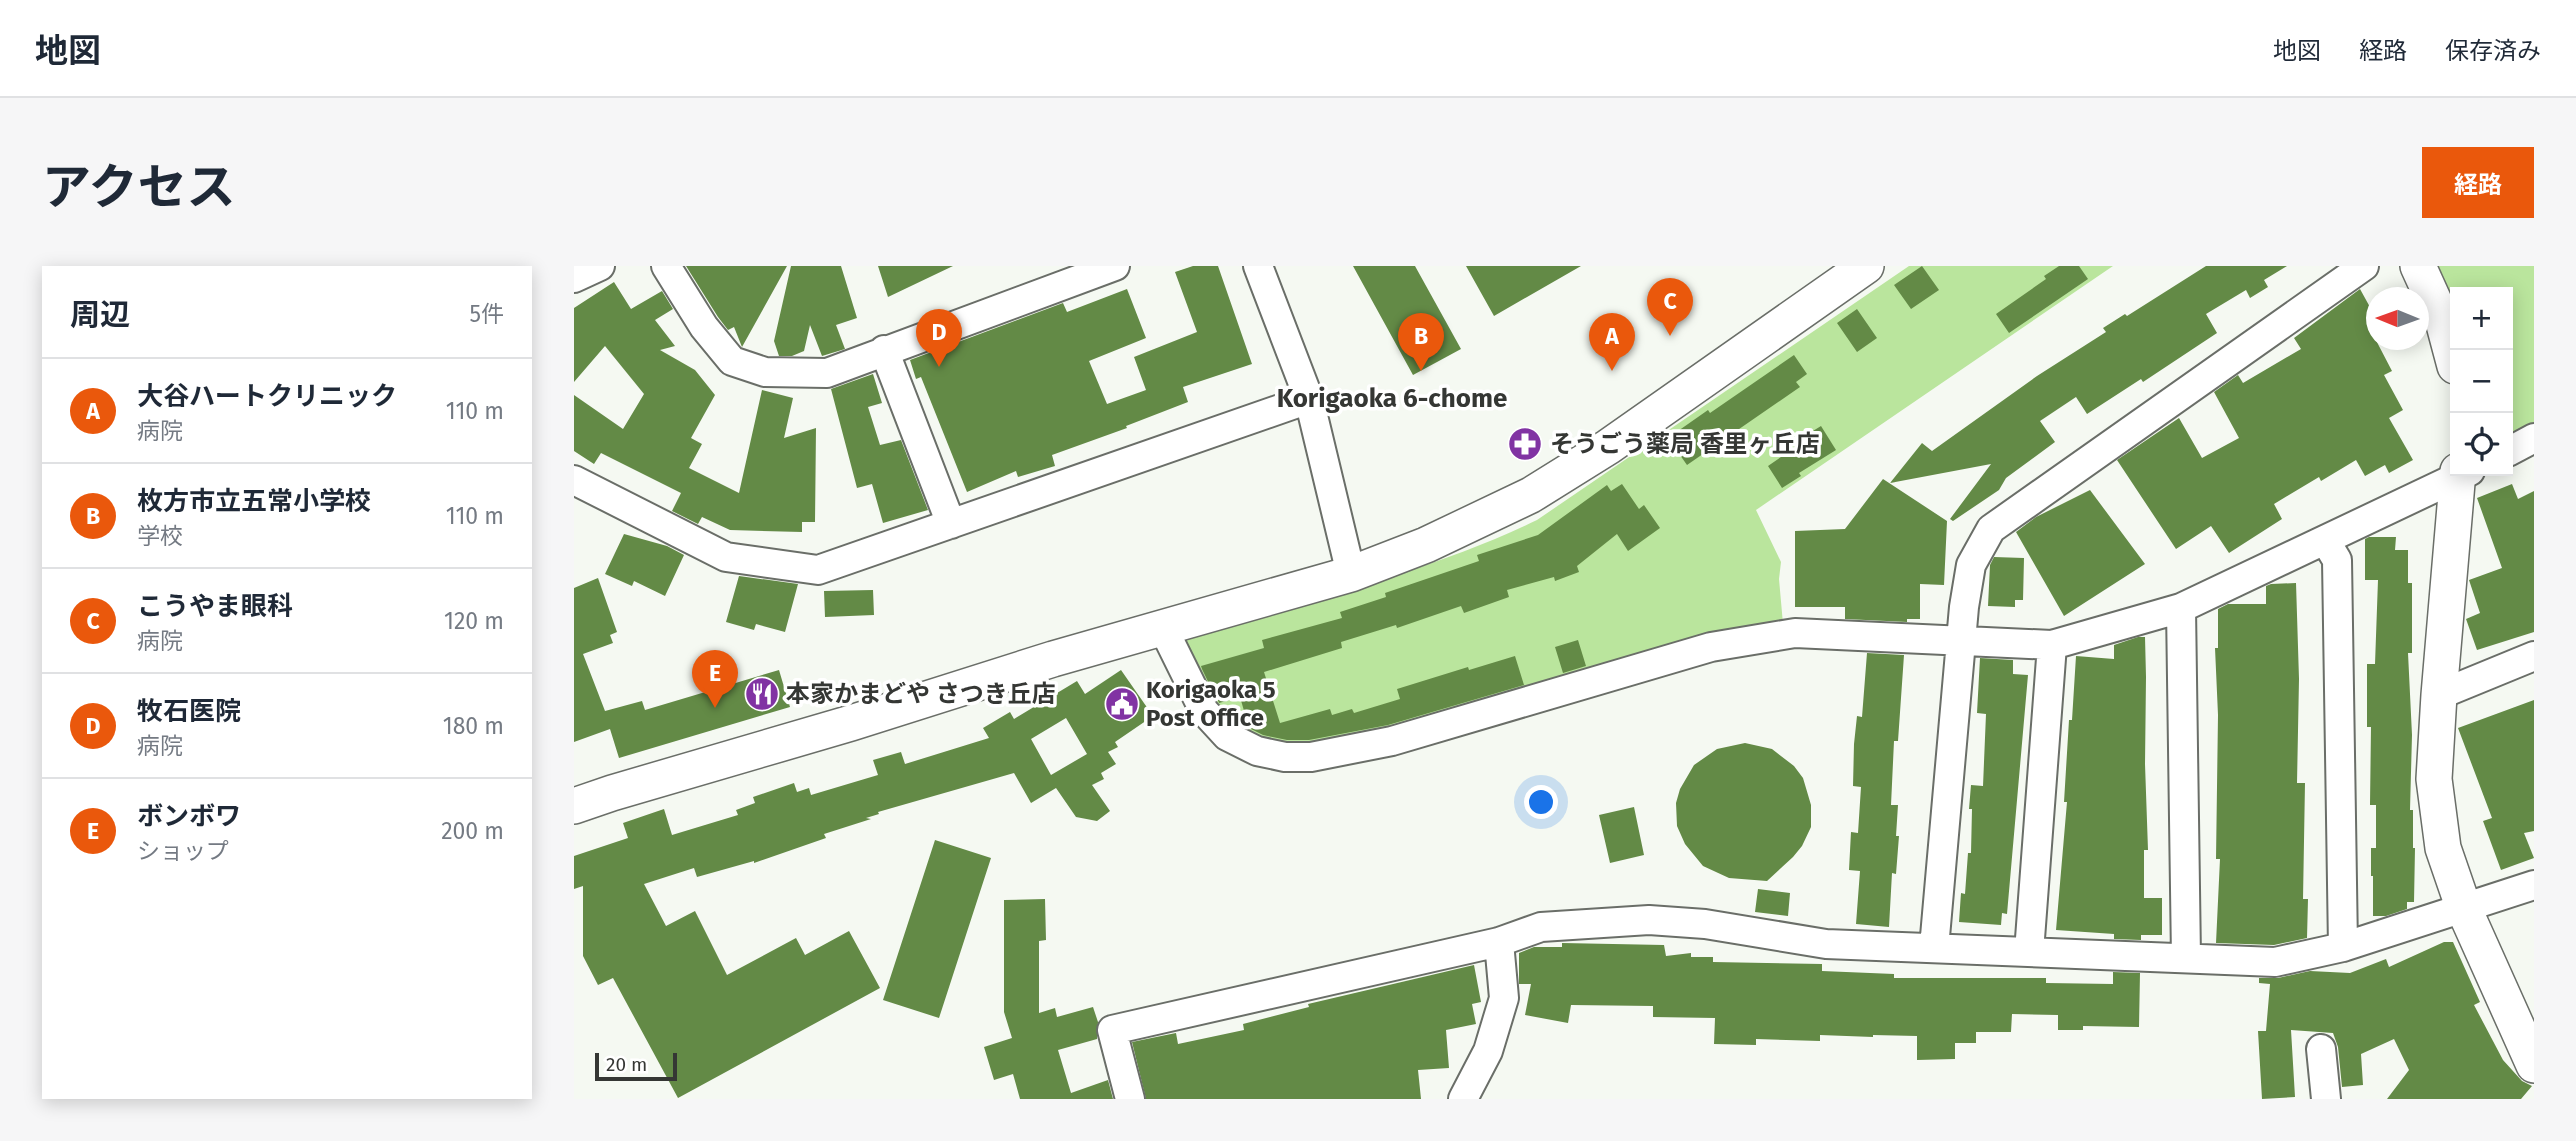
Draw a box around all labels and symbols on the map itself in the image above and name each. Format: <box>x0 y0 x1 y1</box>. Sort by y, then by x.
pin: C <box>1647 278 1693 336</box>
north arrow <box>2366 287 2429 350</box>
pin: D <box>916 309 962 367</box>
pin: B <box>1398 313 1444 371</box>
pin: A <box>1589 313 1635 371</box>
district label: Korigaoka 6-chome <box>1277 383 1507 414</box>
pharmacy icon: そうごう薬局 香里ヶ丘店 <box>1506 425 1544 463</box>
place label: そうごう薬局 香里ヶ丘店 <box>1550 430 1820 458</box>
pin: E <box>692 650 738 708</box>
restaurant icon: 本家かまどや さつき丘店 <box>743 675 781 713</box>
place label: Korigaoka 5 Post Office <box>1146 676 1276 732</box>
place label: 本家かまどや さつき丘店 <box>786 680 1056 708</box>
public building icon: Korigaoka 5 Post Office <box>1103 685 1141 723</box>
your location <box>1524 785 1558 819</box>
scale bar <box>595 1050 677 1082</box>

